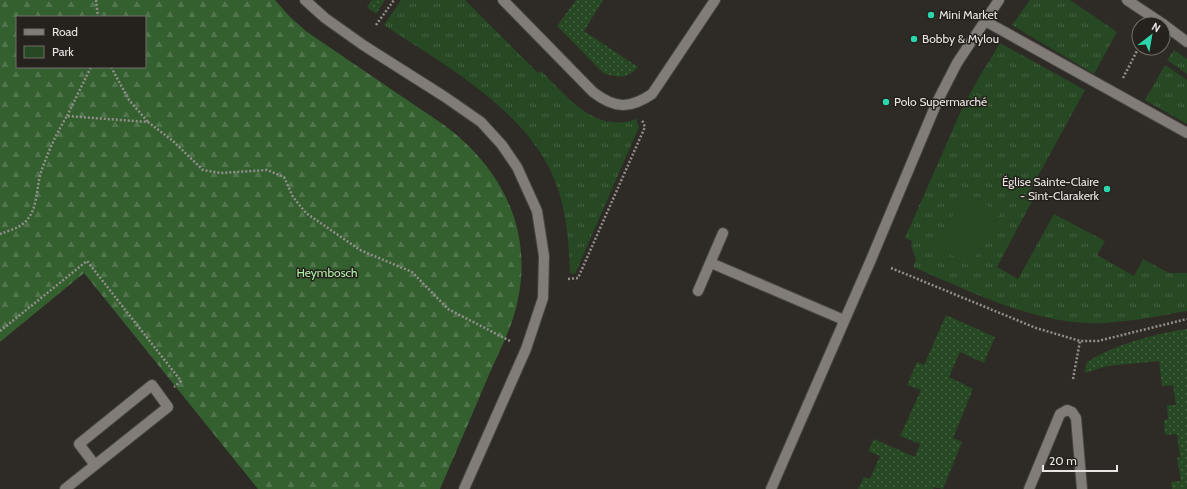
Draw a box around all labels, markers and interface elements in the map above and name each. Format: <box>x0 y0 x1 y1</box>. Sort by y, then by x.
place label: Mini Market <box>939 7 998 22</box>
marker: Mini Market <box>926 10 936 20</box>
legend <box>16 16 146 68</box>
north arrow <box>1131 16 1171 56</box>
text: N <box>1149 19 1163 35</box>
text: Road <box>52 24 78 39</box>
place label: Bobby & Mylou <box>922 31 999 46</box>
marker: Bobby & Mylou <box>909 34 919 44</box>
text: Park <box>52 44 74 59</box>
place label: Polo Supermarché <box>894 94 987 109</box>
marker: Polo Supermarché <box>881 97 891 107</box>
place label: Église Sainte-Claire - Sint-Clarakerk <box>1002 174 1100 203</box>
marker: Église Sainte-Claire - Sint-Clarakerk <box>1102 184 1112 194</box>
park label: Heymbosch <box>296 265 358 280</box>
scale bar <box>1043 447 1117 473</box>
text: 20 m <box>1049 453 1077 468</box>

